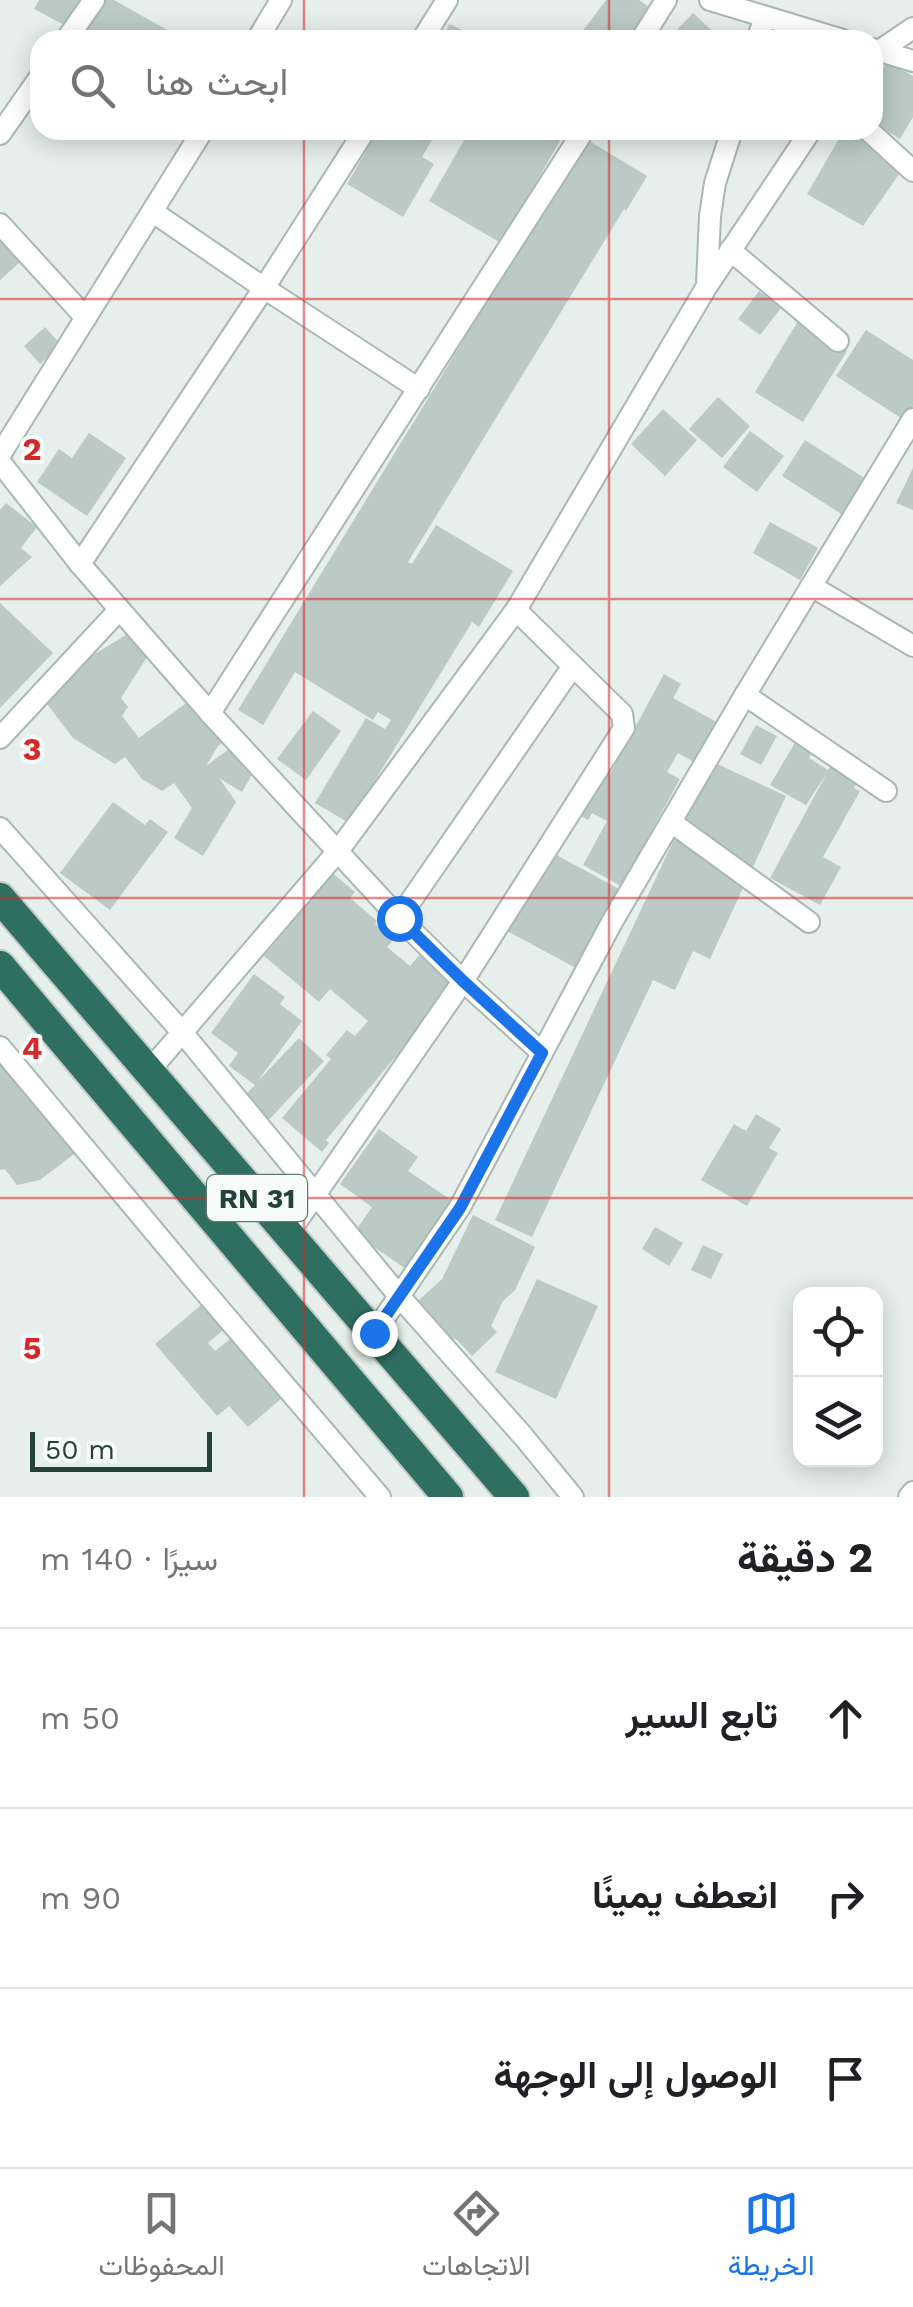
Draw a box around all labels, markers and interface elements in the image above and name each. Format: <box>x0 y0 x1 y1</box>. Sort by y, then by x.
search box <box>30 30 883 140</box>
icon: search <box>65 58 120 113</box>
text: ابحث هنا <box>145 60 288 104</box>
text: 2 <box>22 430 42 468</box>
text: 3 <box>23 730 41 768</box>
route start <box>377 896 423 942</box>
text: 4 <box>22 1029 42 1067</box>
road number: RN 31 <box>207 1175 307 1221</box>
map controls <box>793 1287 883 1467</box>
button: locate <box>793 1287 883 1377</box>
route end <box>352 1311 398 1357</box>
text: 5 <box>23 1329 41 1367</box>
button: layers <box>793 1377 883 1467</box>
scale bar <box>30 1427 212 1472</box>
text: 50 m <box>45 1433 115 1466</box>
text: 2 دقيقة <box>737 1533 873 1582</box>
text: سيرًا · 140 m <box>40 1540 218 1578</box>
icon: ahead <box>818 1691 873 1746</box>
text: تابع السير <box>625 1693 778 1737</box>
text: 50 m <box>40 1699 120 1737</box>
icon: right <box>818 1871 873 1926</box>
text: انعطف يمينًا <box>592 1873 778 1917</box>
text: 90 m <box>40 1879 121 1917</box>
icon: arrive <box>818 2051 873 2106</box>
text: الوصول إلى الوجهة <box>494 2053 778 2097</box>
tab: المحفوظات <box>99 2186 225 2290</box>
tab: الاتجاهات <box>422 2186 531 2290</box>
tab: الخريطة <box>728 2186 814 2290</box>

